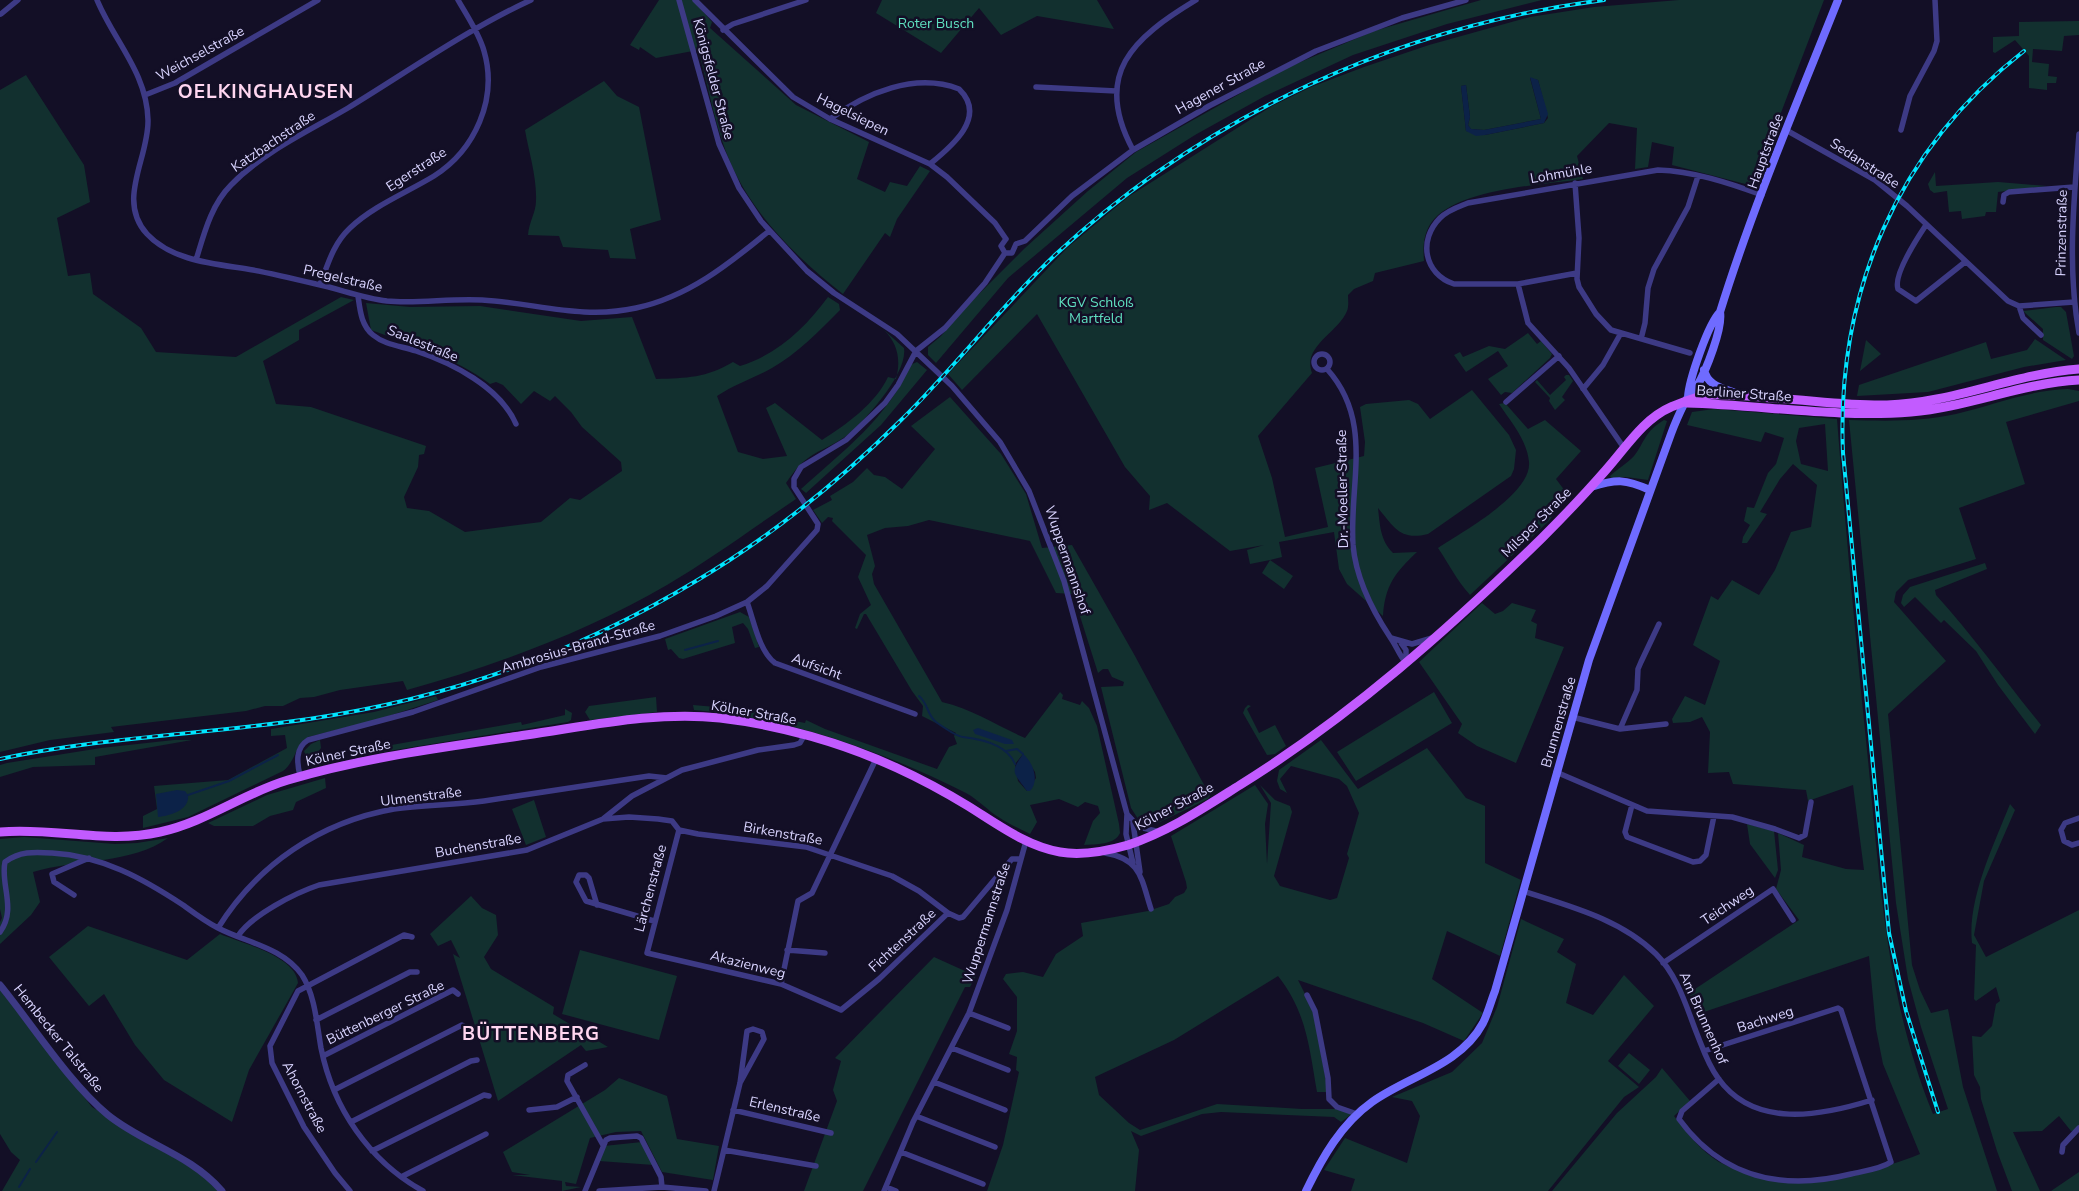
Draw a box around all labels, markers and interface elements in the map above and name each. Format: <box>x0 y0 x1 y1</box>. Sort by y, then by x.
park label: Roter Busch <box>898 14 974 33</box>
street label: Königsfelder Straße <box>688 16 739 142</box>
street label: Weichselstraße <box>153 21 248 85</box>
street label: Hagener Straße <box>1172 54 1268 119</box>
district label: OELKINGHAUSEN <box>178 79 354 105</box>
street label: Hagelsiepen <box>813 89 892 140</box>
street label: Katzbachstraße <box>228 106 319 177</box>
street label: Hauptstraße <box>1743 111 1788 191</box>
street label: Sedanstraße <box>1826 134 1903 193</box>
street label: Egerstraße <box>382 143 450 196</box>
street label: Lohmühle <box>1529 159 1594 188</box>
street label: Prinzenstraße <box>2051 190 2072 277</box>
street label: Pregelstraße <box>301 260 384 297</box>
park label: KGV Schloß Martfeld <box>1058 293 1134 328</box>
street label: Saalestraße <box>384 321 461 366</box>
street label: Berliner Straße <box>1696 381 1792 406</box>
street label: Dr.-Moeller-Straße <box>1332 429 1353 549</box>
street label: Milsper Straße <box>1497 483 1576 562</box>
street label: Wuppermannshof <box>1040 503 1095 617</box>
street label: Ambrosius-Brand-Straße <box>499 615 657 678</box>
street label: Aufsicht <box>789 649 845 684</box>
street label: Brunnenstraße <box>1536 675 1581 770</box>
street label: Kölner Straße <box>710 696 798 729</box>
street label: Kölner Straße <box>304 734 392 771</box>
street label: Kölner Straße <box>1132 778 1217 835</box>
street label: Ulmenstraße <box>379 782 463 811</box>
street label: Birkenstraße <box>742 817 824 850</box>
street label: Buchenstraße <box>434 829 523 862</box>
street label: Lärchenstraße <box>630 842 671 934</box>
street label: Wuppermannstraße <box>958 860 1015 986</box>
street label: Teichweg <box>1697 881 1757 930</box>
street label: Fichtenstraße <box>865 904 940 976</box>
street label: Akazienweg <box>708 946 788 983</box>
street label: Am Brunnenhof <box>1675 969 1733 1068</box>
street label: Büttenberger Straße <box>323 976 447 1049</box>
street label: Hembecker Talstraße <box>9 980 108 1096</box>
street label: Bachweg <box>1734 1001 1796 1038</box>
district label: BÜTTENBERG <box>462 1021 600 1047</box>
street label: Ahornstraße <box>278 1058 331 1137</box>
street label: Erlenstraße <box>747 1092 822 1127</box>

